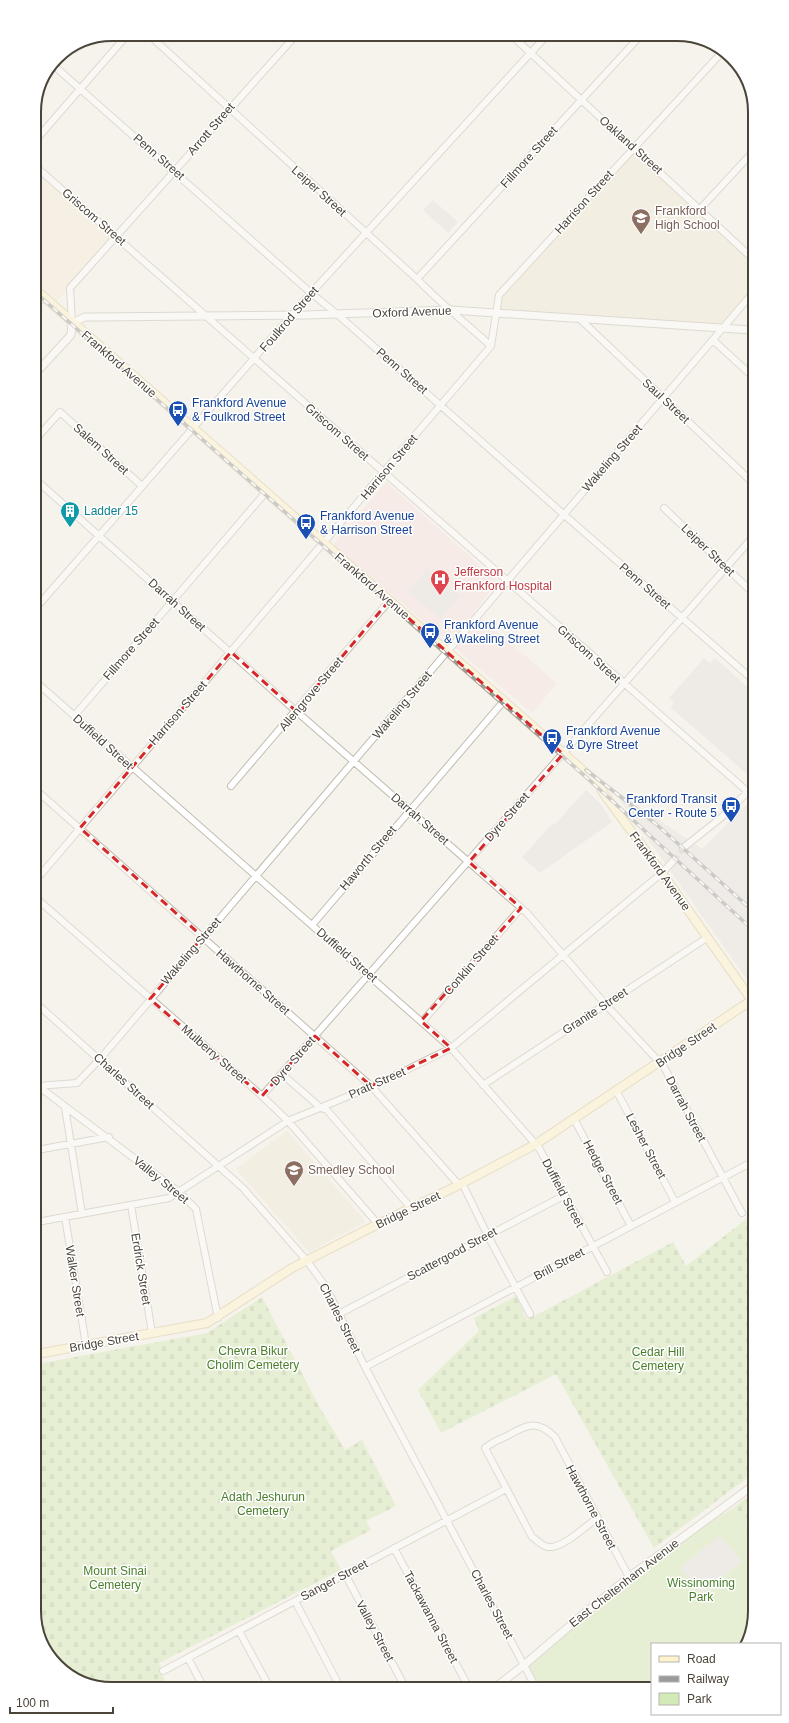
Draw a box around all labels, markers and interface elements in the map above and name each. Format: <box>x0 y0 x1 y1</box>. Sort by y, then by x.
street label: Arrott Street <box>184 99 238 158</box>
street label: Oakland Street <box>597 113 666 177</box>
street label: Fillmore Street <box>498 123 561 191</box>
street label: Penn Street <box>130 131 188 184</box>
street label: Leiper Street <box>289 163 350 220</box>
street label: Harrison Street <box>552 167 617 237</box>
street label: Griscom Street <box>59 185 129 249</box>
place label: Frankford High School <box>655 204 720 232</box>
school or university icon: Frankford High School <box>630 207 652 235</box>
street label: Foulkrod Street <box>257 283 322 355</box>
street label: Oxford Avenue <box>372 304 452 320</box>
street label: Frankford Avenue <box>79 328 159 400</box>
street label: Penn Street <box>373 345 431 398</box>
street label: Saul Street <box>640 376 693 427</box>
place label: Frankford Avenue & Foulkrod Street <box>192 396 287 424</box>
bus stop icon: Frankford Avenue & Foulkrod Street <box>167 399 189 427</box>
street label: Griscom Street <box>302 400 372 464</box>
street label: Salem Street <box>71 421 132 478</box>
street label: Wakeling Street <box>579 421 645 494</box>
street label: Harrison Street <box>358 431 421 502</box>
building icon: Ladder 15 <box>59 500 81 528</box>
place label: Ladder 15 <box>84 504 138 518</box>
place label: Frankford Avenue & Harrison Street <box>320 509 415 537</box>
bus stop icon: Frankford Avenue & Harrison Street <box>295 512 317 540</box>
street label: Leiper Street <box>678 521 738 579</box>
street label: Frankford Avenue <box>332 550 412 622</box>
street label: Penn Street <box>616 560 674 613</box>
place label: Jefferson Frankford Hospital <box>454 565 552 593</box>
hospital icon: Jefferson Frankford Hospital <box>429 568 451 596</box>
street label: Darrah Street <box>146 576 209 635</box>
street label: Fillmore Street <box>100 614 162 683</box>
place label: Frankford Avenue & Wakeling Street <box>444 618 540 646</box>
bus stop icon: Frankford Avenue & Wakeling Street <box>419 621 441 649</box>
street label: Griscom Street <box>555 622 624 686</box>
street label: Allengrove Street <box>276 654 346 734</box>
street label: Wakeling Street <box>370 668 435 742</box>
street label: Harrison Street <box>146 677 210 748</box>
street label: Duffield Street <box>70 711 136 773</box>
place label: Frankford Avenue & Dyre Street <box>566 724 661 752</box>
bus stop icon: Frankford Avenue & Dyre Street <box>541 727 563 755</box>
street label: Dyre Street <box>482 789 533 844</box>
street label: Darrah Street <box>388 790 452 848</box>
place label: Frankford Transit Center - Route 5 <box>626 792 718 820</box>
bus stop icon: Frankford Transit Center - Route 5 <box>720 795 742 823</box>
street label: Haworth Street <box>337 822 400 893</box>
street label: Frankford Avenue <box>627 829 694 914</box>
street label: Wakeling Street <box>158 914 224 987</box>
street label: Duffield Street <box>314 925 381 986</box>
street label: Conklin Street <box>441 931 501 998</box>
street label: Hawthorne Street <box>213 946 293 1018</box>
street label: Granite Street <box>560 984 631 1037</box>
street label: Bridge Street <box>653 1019 719 1070</box>
street label: Mulberry Street <box>178 1022 250 1087</box>
street label: Dyre Street <box>268 1033 319 1088</box>
street label: Charles Street <box>91 1050 158 1112</box>
street label: Pratt Street <box>346 1064 408 1102</box>
street label: Darrah Street <box>663 1074 709 1145</box>
street label: Lesher Street <box>623 1111 669 1182</box>
street label: Hedge Street <box>580 1137 626 1207</box>
street label: Valley Street <box>130 1153 192 1207</box>
street label: Duffield Street <box>539 1156 587 1230</box>
school or university icon: Smedley School <box>283 1159 305 1187</box>
place label: Smedley School <box>308 1163 395 1177</box>
street label: Bridge Street <box>373 1188 443 1232</box>
street label: Scattergood Street <box>405 1224 500 1284</box>
street label: Erdrick Street <box>128 1232 154 1307</box>
street label: Walker Street <box>62 1244 88 1318</box>
street label: Brill Street <box>531 1245 587 1283</box>
street label: Charles Street <box>316 1281 364 1356</box>
street label: Bridge Street <box>68 1329 140 1355</box>
park label: Chevra Bikur Cholim Cemetery <box>207 1344 299 1372</box>
park label: Cedar Hill Cemetery <box>632 1345 684 1373</box>
street label: Hawthorne Street <box>563 1462 619 1552</box>
park label: Adath Jeshurun Cemetery <box>221 1490 305 1518</box>
street label: East Cheltenham Avenue <box>566 1536 682 1630</box>
street label: Sanger Street <box>298 1556 371 1604</box>
park label: Mount Sinai Cemetery <box>83 1564 147 1592</box>
street label: Charles Street <box>468 1567 516 1642</box>
street label: Tackawanna Street <box>401 1569 461 1666</box>
park label: Wissinoming Park <box>667 1576 735 1604</box>
street label: Valley Street <box>353 1598 397 1665</box>
legend <box>651 1643 781 1715</box>
text: Road <box>687 1652 716 1666</box>
text: Railway <box>687 1672 729 1686</box>
scale bar <box>10 1689 113 1715</box>
text: Park <box>687 1692 713 1706</box>
text: 100 m <box>16 1696 49 1710</box>

